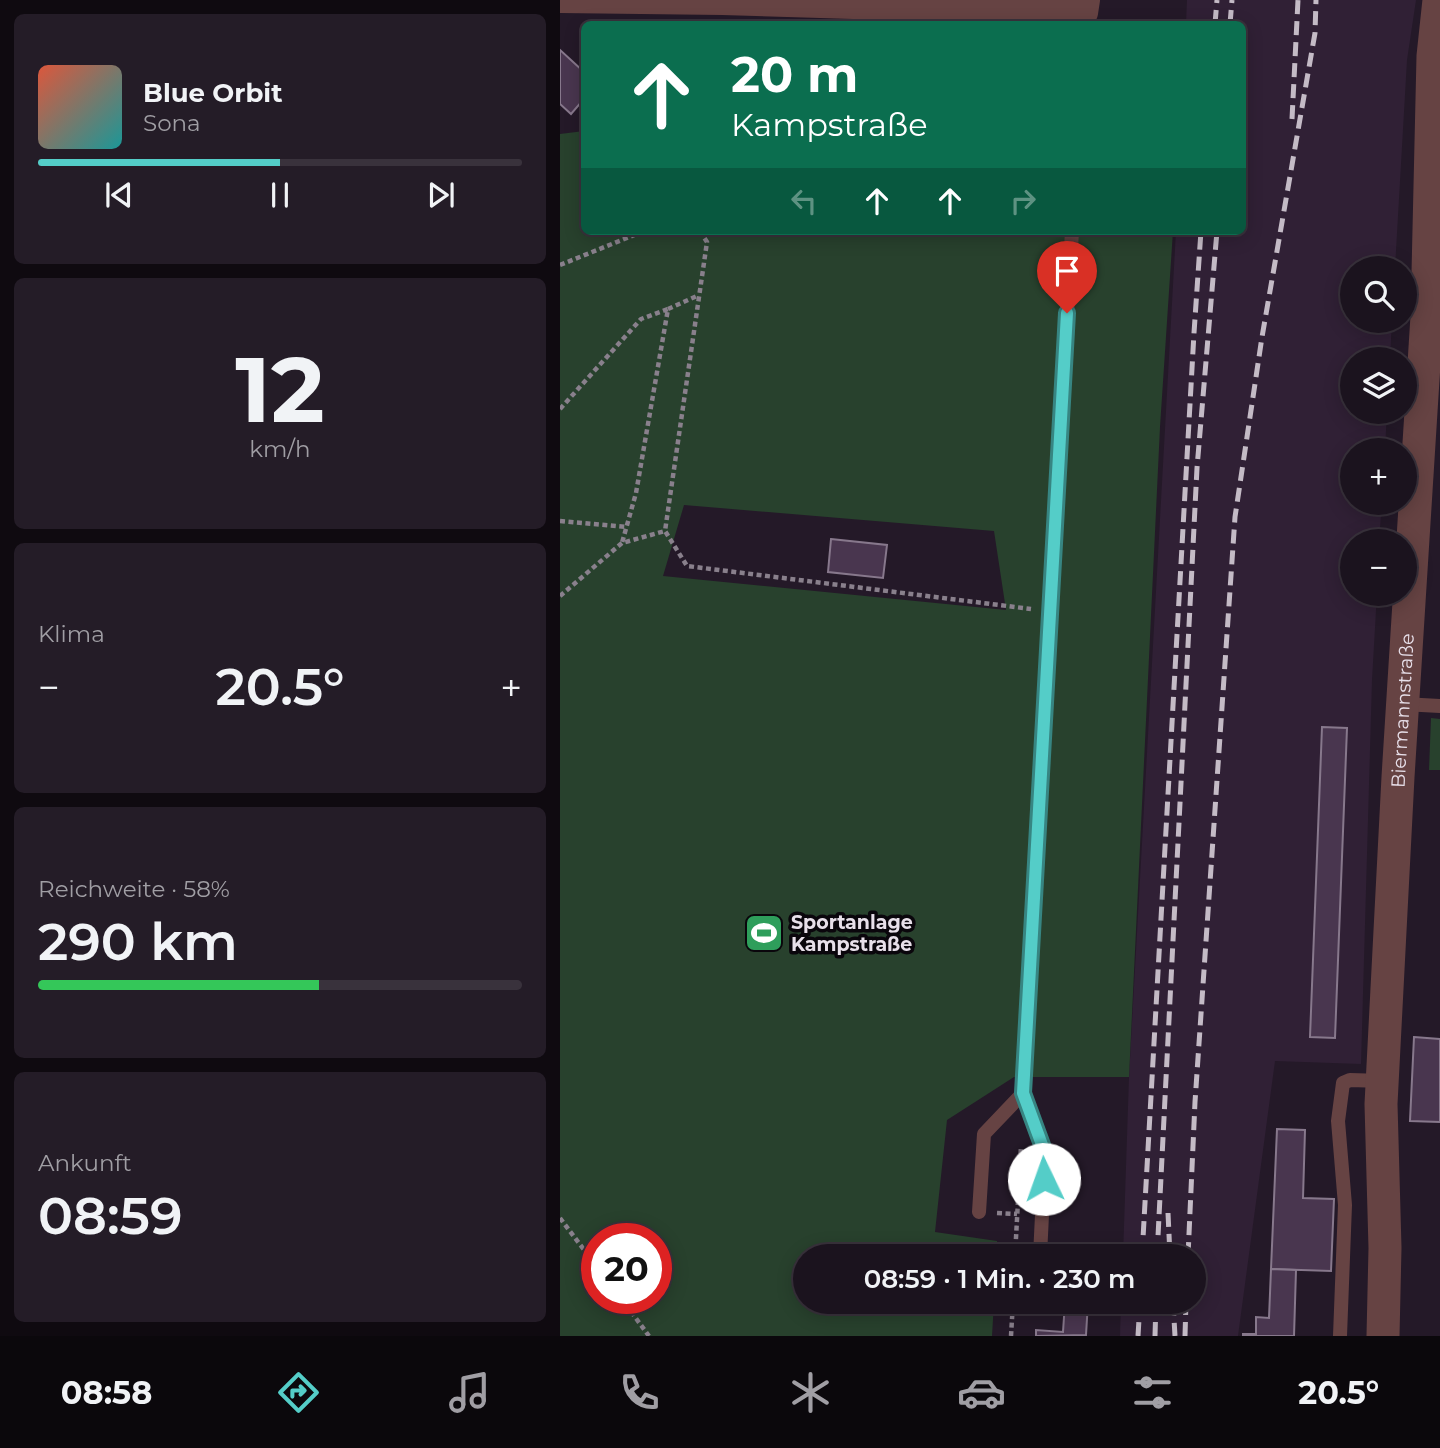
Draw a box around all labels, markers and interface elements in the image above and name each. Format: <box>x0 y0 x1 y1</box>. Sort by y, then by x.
text: 20 m <box>731 45 858 104</box>
icon: ahead <box>616 49 707 140</box>
text: Blue Orbit <box>143 77 282 109</box>
text: Kampstraße <box>731 105 928 144</box>
text: Sona <box>143 109 201 137</box>
icon: previous <box>100 176 138 214</box>
icon: pause <box>261 176 299 214</box>
icon: next <box>422 176 460 214</box>
icon: left <box>785 182 823 220</box>
icon: ahead <box>858 182 896 220</box>
icon: ahead <box>931 182 969 220</box>
icon: right <box>1004 182 1042 220</box>
pin <box>1037 241 1097 313</box>
icon: arrive <box>1048 252 1086 290</box>
map controls <box>1340 256 1417 606</box>
button: search <box>1340 256 1417 333</box>
text: 12 <box>235 334 325 445</box>
button: layers <box>1340 347 1417 424</box>
text: km/h <box>249 435 311 463</box>
button: + <box>1340 438 1417 515</box>
button: − <box>1340 529 1417 606</box>
text: Klima <box>38 620 105 648</box>
street label: Biermannstraße <box>1386 633 1419 789</box>
text: 20.5° <box>216 655 344 718</box>
text: − <box>38 664 60 711</box>
text: + <box>500 664 522 711</box>
text: Reichweite · 58% <box>38 875 230 903</box>
text: 290 km <box>38 910 238 973</box>
place label: Sportanlage Kampstraße <box>791 911 913 956</box>
sports icon: Sportanlage Kampstraße <box>743 912 785 954</box>
position arrow <box>1007 1142 1081 1216</box>
text: Ankunft <box>38 1149 132 1177</box>
text: 08:59 <box>38 1184 183 1247</box>
speed limit sign: 20 <box>581 1223 672 1314</box>
text: 08:59 · 1 Min. · 230 m <box>864 1263 1135 1295</box>
icon: directions <box>274 1368 323 1417</box>
icon: music <box>445 1368 494 1417</box>
icon: phone <box>615 1368 664 1417</box>
icon: climate <box>786 1368 835 1417</box>
icon: car <box>957 1368 1006 1417</box>
icon: filters <box>1128 1368 1177 1417</box>
text: 08:58 <box>61 1373 152 1412</box>
text: 20.5° <box>1298 1373 1379 1412</box>

